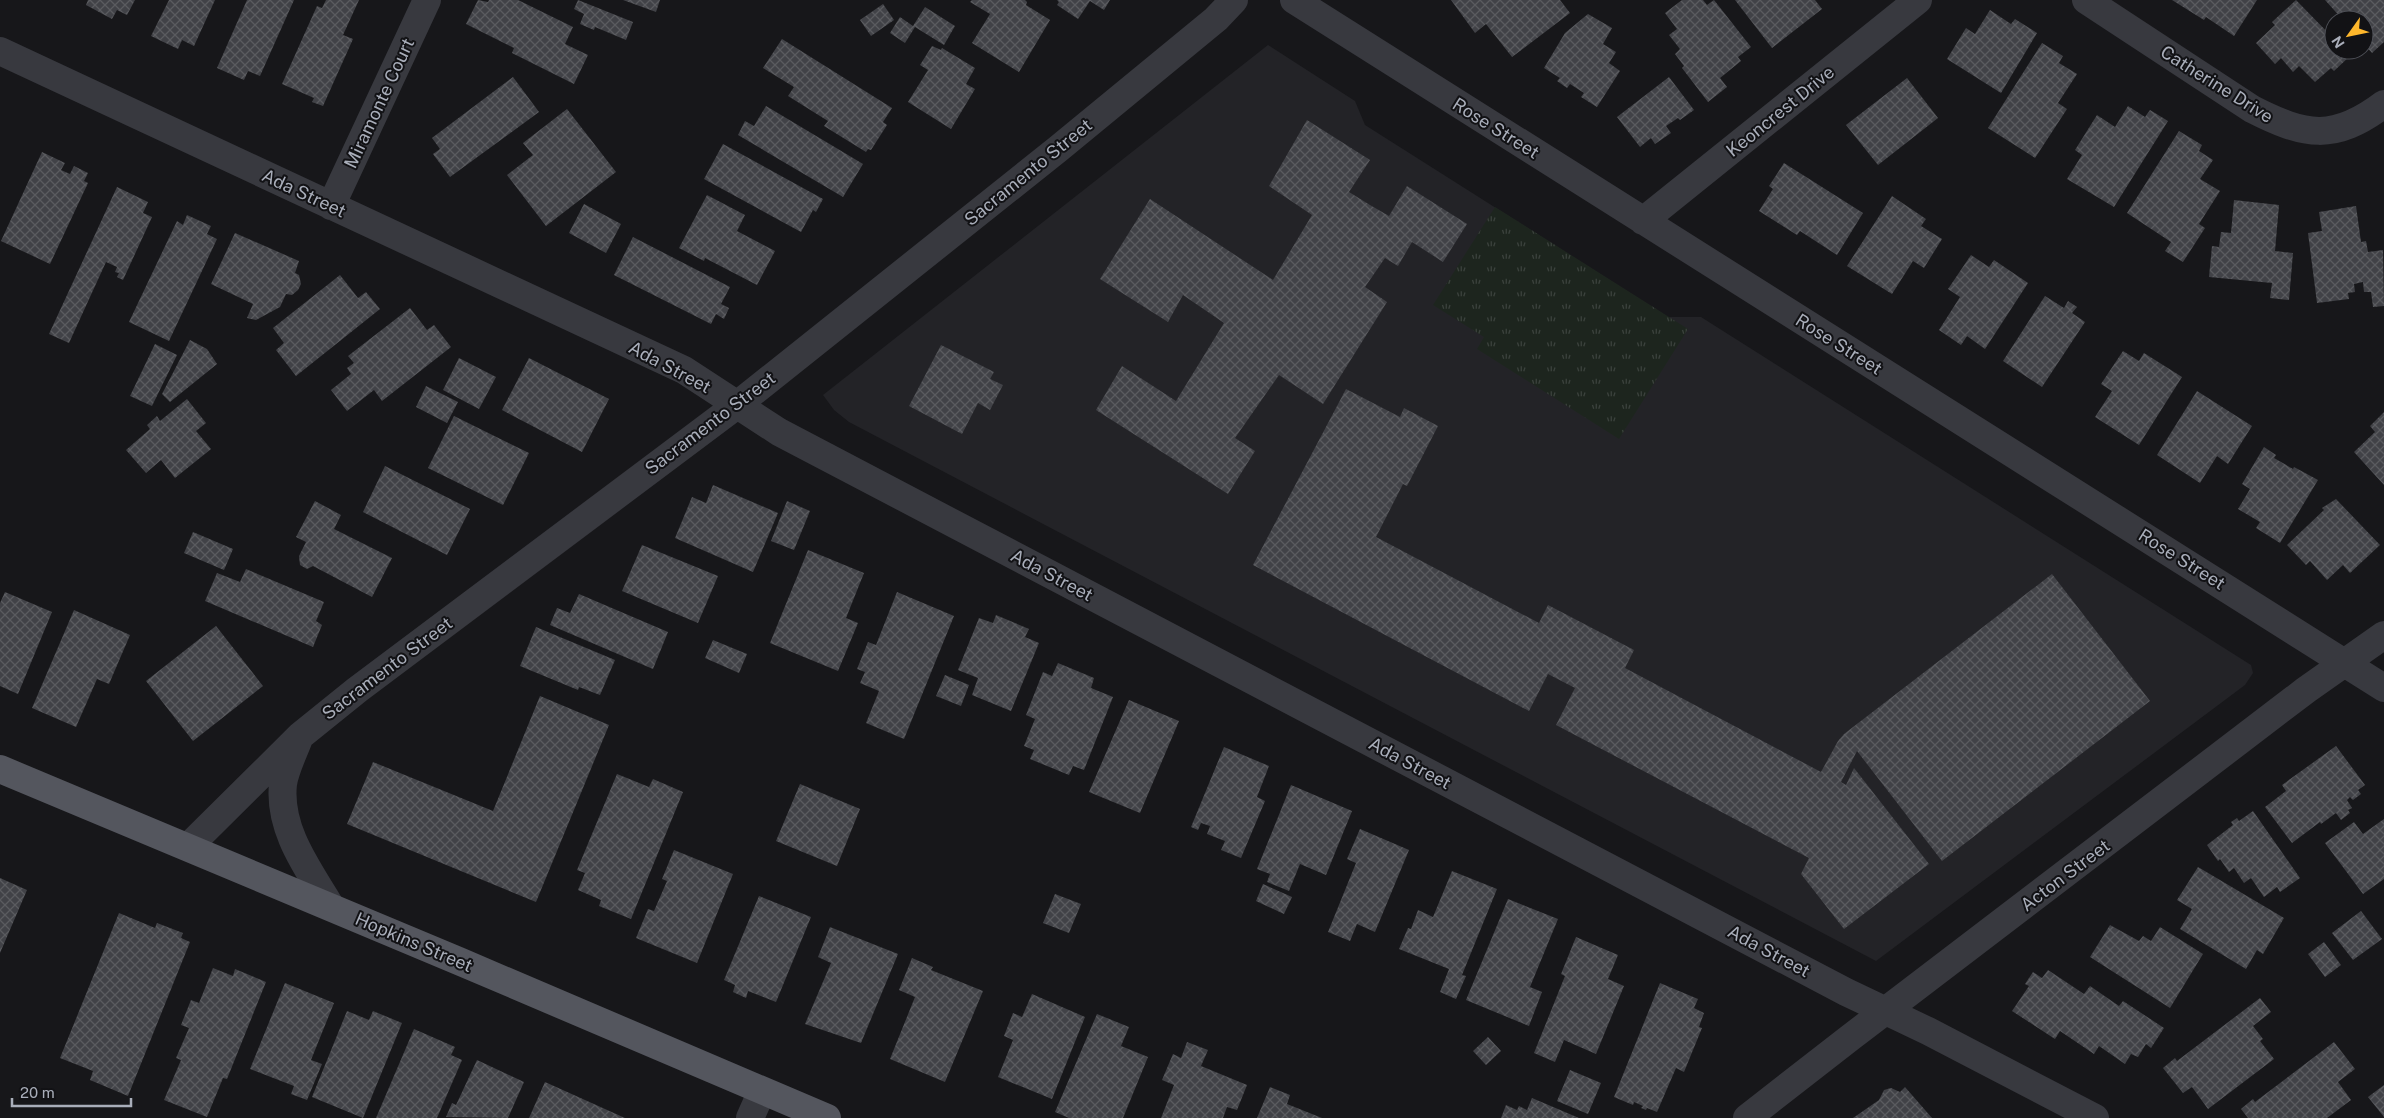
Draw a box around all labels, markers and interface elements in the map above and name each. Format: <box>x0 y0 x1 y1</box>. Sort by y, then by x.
north arrow <box>2324 10 2374 60</box>
text: N <box>2328 33 2348 51</box>
street label: Miramonte Court <box>340 35 418 171</box>
street label: Catherine Drive <box>2157 41 2277 127</box>
street label: Keoncrest Drive <box>1722 61 1838 161</box>
street label: Rose Street <box>1449 93 1543 163</box>
street label: Sacramento Street <box>960 114 1096 230</box>
street label: Ada Street <box>259 164 349 222</box>
street label: Rose Street <box>1792 309 1886 379</box>
street label: Ada Street <box>625 337 715 397</box>
street label: Sacramento Street <box>641 367 779 479</box>
street label: Rose Street <box>2135 524 2229 594</box>
street label: Ada Street <box>1007 545 1097 605</box>
street label: Sacramento Street <box>318 612 456 724</box>
street label: Ada Street <box>1365 733 1455 793</box>
street label: Acton Street <box>2016 835 2114 915</box>
street label: Hopkins Street <box>352 908 476 976</box>
street label: Ada Street <box>1724 921 1814 981</box>
scale bar <box>12 1076 131 1108</box>
text: 20 m <box>20 1084 55 1101</box>

